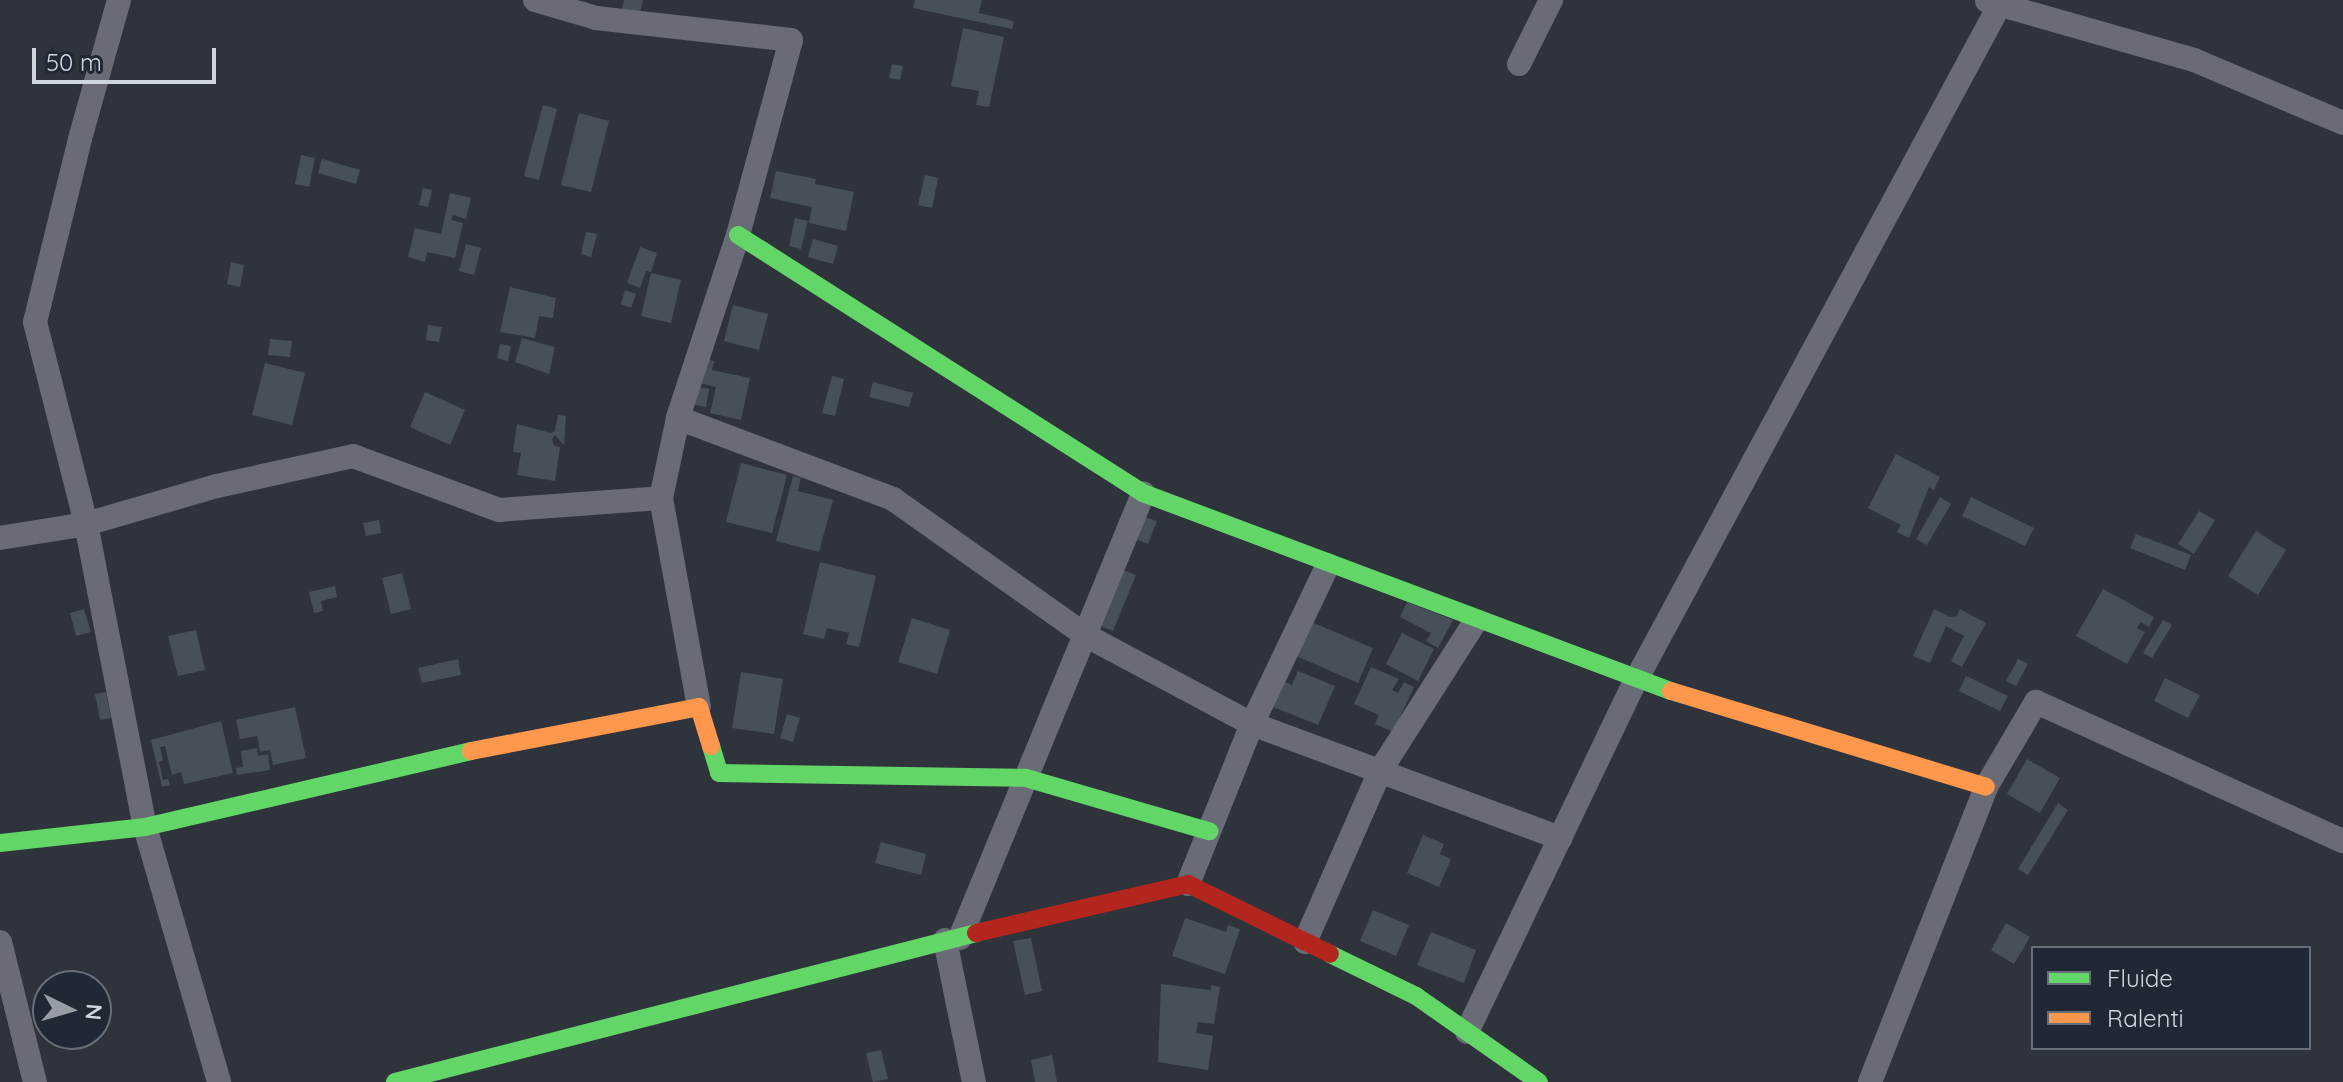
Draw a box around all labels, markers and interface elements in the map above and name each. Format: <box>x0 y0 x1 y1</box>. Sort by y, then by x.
scale bar <box>36 32 220 82</box>
text: 50 m <box>46 47 102 77</box>
legend <box>2031 946 2311 1050</box>
text: Fluide <box>2107 963 2173 993</box>
north arrow <box>32 970 112 1050</box>
text: N <box>79 1003 109 1021</box>
text: Ralenti <box>2107 1003 2184 1033</box>

